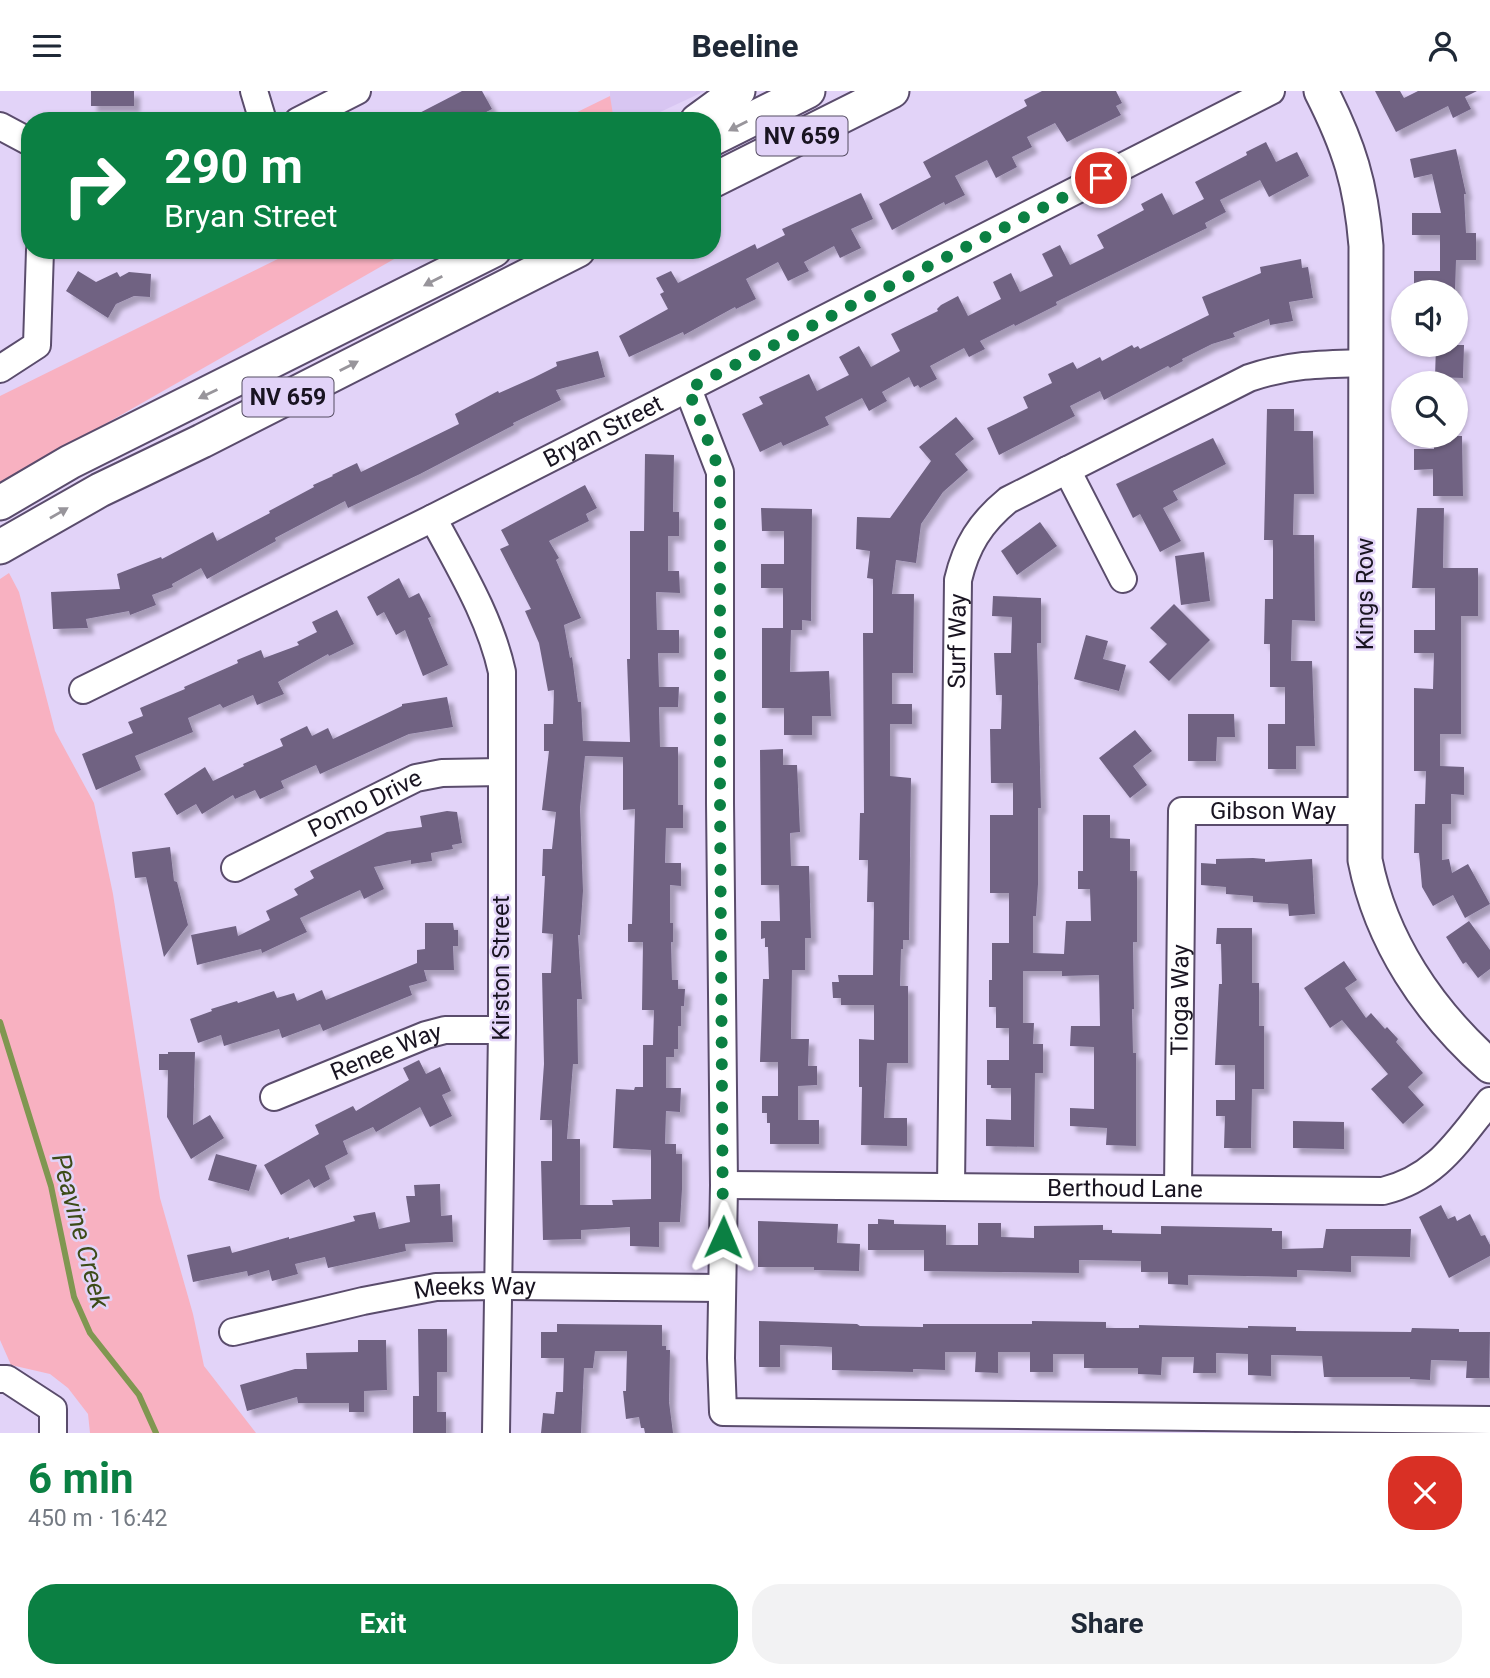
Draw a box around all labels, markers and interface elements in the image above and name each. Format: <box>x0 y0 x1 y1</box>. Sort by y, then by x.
icon: menu <box>28 27 66 65</box>
text: Beeline <box>691 27 799 65</box>
icon: person <box>1424 27 1462 65</box>
road number: NV 659 <box>756 117 848 155</box>
one-way arrow <box>728 121 748 132</box>
text: 290 m <box>164 138 303 195</box>
icon: right <box>49 140 140 231</box>
pin <box>1071 148 1131 208</box>
icon: arrive <box>1082 159 1120 197</box>
text: Bryan Street <box>164 197 337 235</box>
one-way arrow <box>423 276 443 287</box>
map controls <box>1391 280 1468 448</box>
button: sound <box>1391 280 1468 357</box>
one-way arrow <box>340 361 360 373</box>
button: search <box>1391 371 1468 448</box>
road number: NV 659 <box>243 377 334 417</box>
one-way arrow <box>198 389 218 400</box>
street label: Bryan Street <box>539 389 668 473</box>
one-way arrow <box>50 507 69 519</box>
street label: Kings Row <box>1351 538 1379 650</box>
street label: Surf Way <box>943 593 972 689</box>
street label: Pomo Drive <box>303 763 426 843</box>
street label: Gibson Way <box>1210 797 1337 825</box>
street label: Kirston Street <box>487 895 515 1041</box>
street label: Tioga Way <box>1165 943 1195 1056</box>
street label: Renee Way <box>326 1017 445 1086</box>
water label: Peavine Creek <box>46 1150 116 1313</box>
street label: Berthoud Lane <box>1047 1174 1203 1203</box>
position arrow <box>686 1200 760 1274</box>
street label: Meeks Way <box>412 1272 537 1305</box>
text: 6 min <box>28 1454 134 1503</box>
button: close <box>1388 1456 1462 1530</box>
text: 450 m · 16:42 <box>28 1505 167 1532</box>
button: Exit <box>28 1584 738 1664</box>
button: Share <box>752 1584 1462 1664</box>

